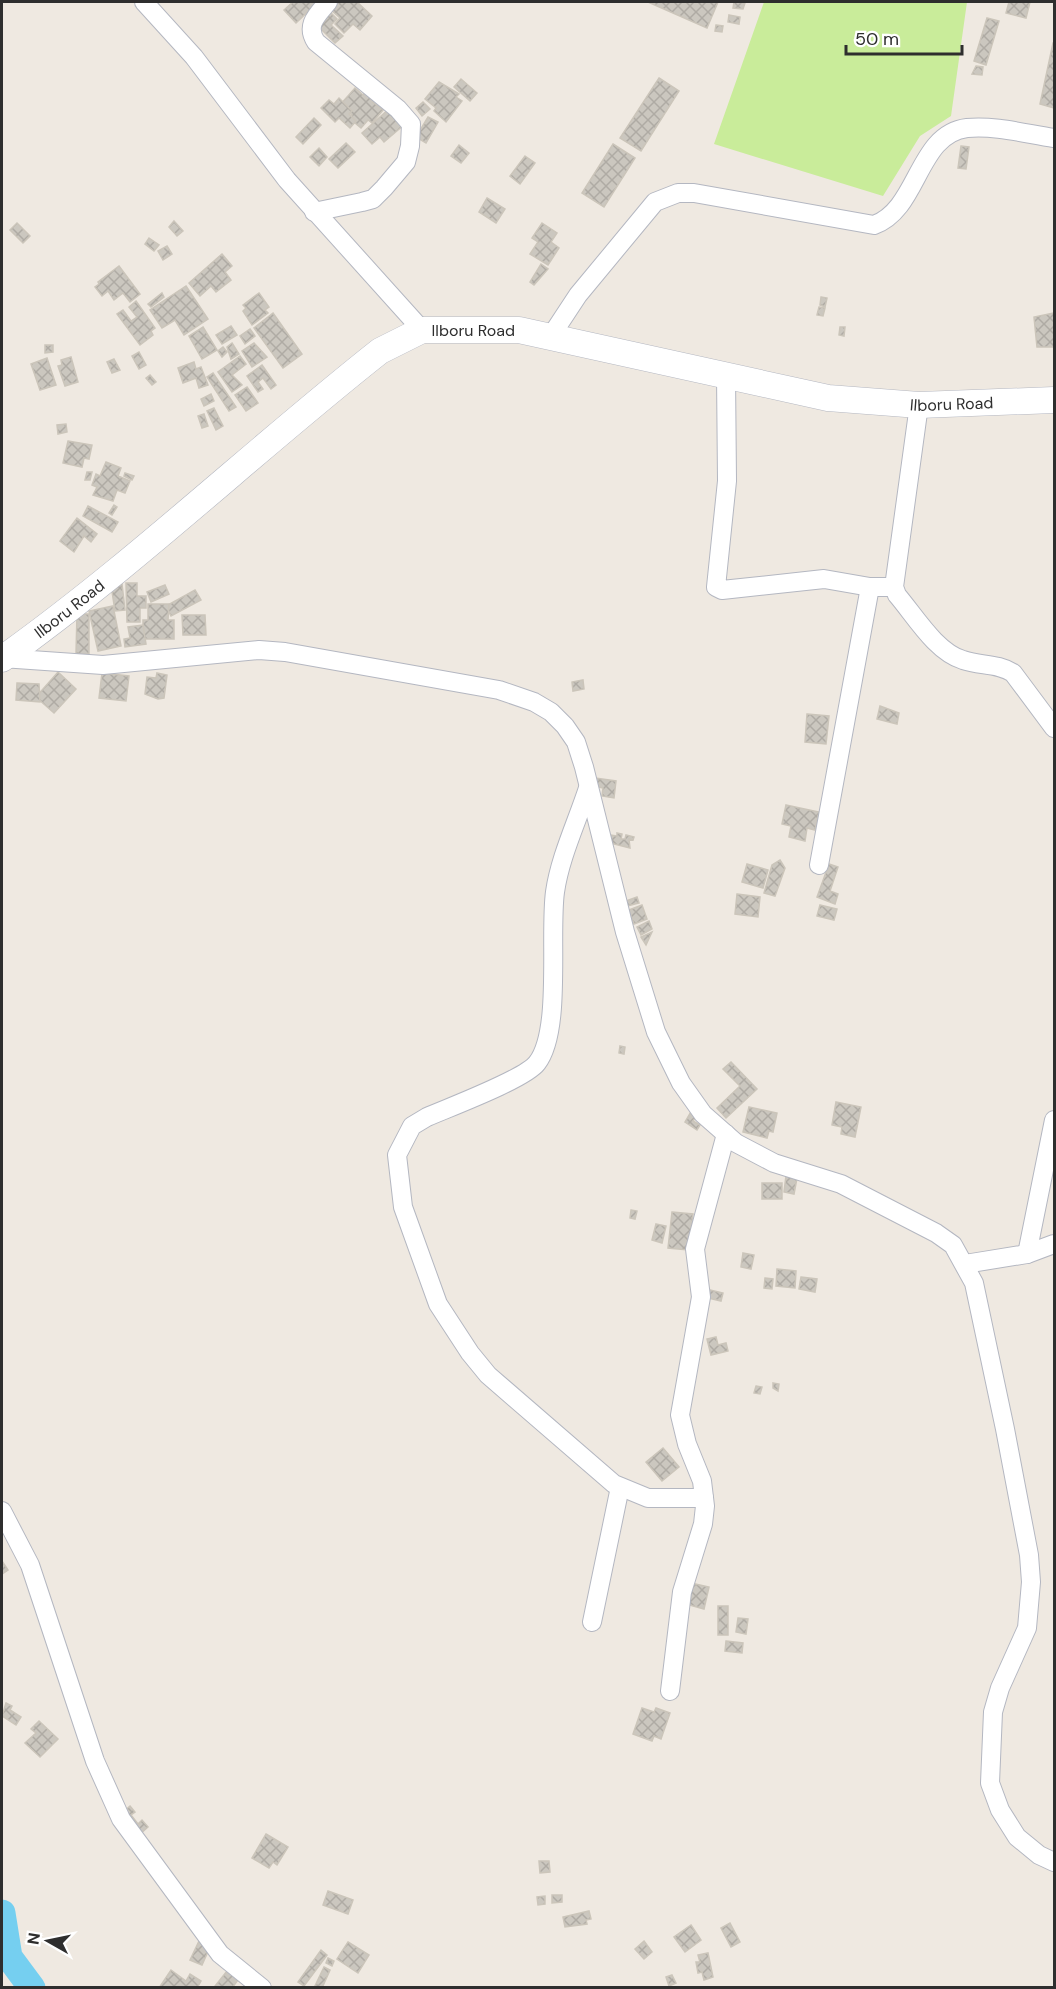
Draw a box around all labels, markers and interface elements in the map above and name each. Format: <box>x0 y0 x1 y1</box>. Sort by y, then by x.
scale bar <box>846 18 962 56</box>
text: 50 m <box>855 27 899 51</box>
street label: Ilboru Road <box>432 320 515 341</box>
street label: Ilboru Road <box>909 392 994 416</box>
street label: Ilboru Road <box>30 575 109 642</box>
north arrow <box>18 1911 78 1971</box>
text: N <box>22 1931 45 1946</box>

